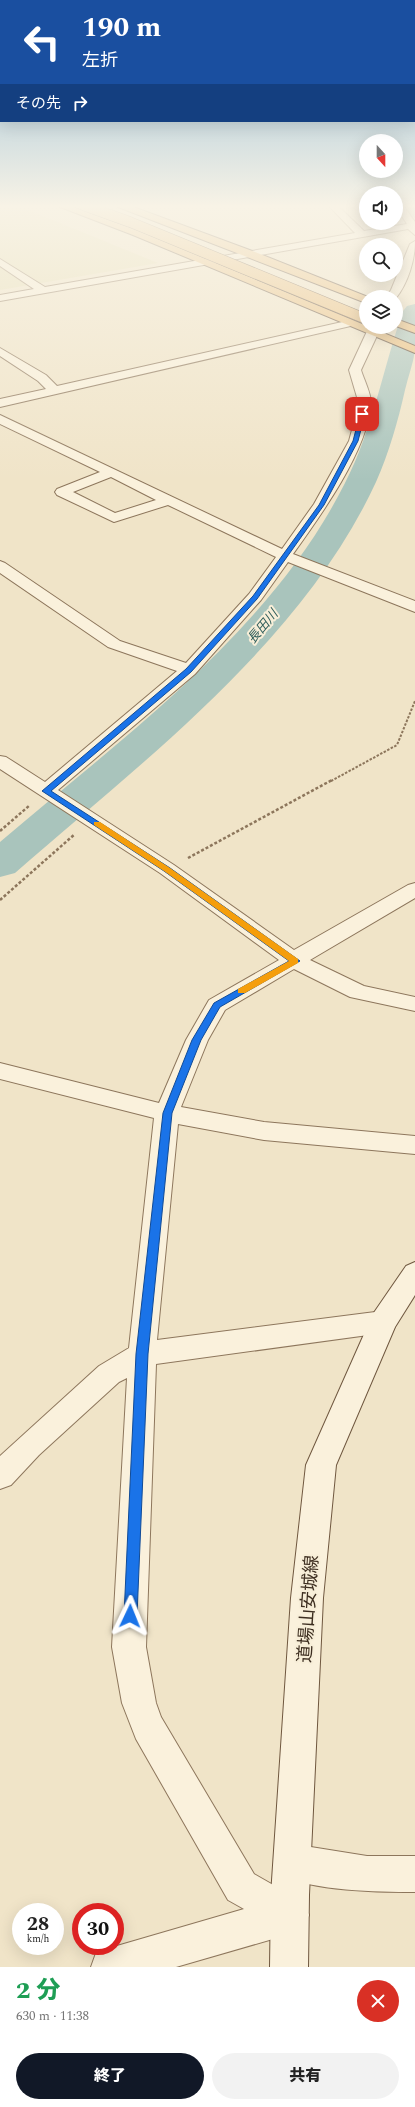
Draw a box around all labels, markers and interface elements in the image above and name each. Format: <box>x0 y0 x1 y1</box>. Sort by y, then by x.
text: 190 m <box>82 6 161 49</box>
icon: left <box>16 16 68 68</box>
text: 左折 <box>82 47 118 74</box>
text: その先 <box>16 92 61 115</box>
icon: right <box>69 92 91 114</box>
north arrow <box>359 134 403 178</box>
map controls <box>359 134 403 334</box>
button: sound <box>359 186 403 230</box>
button: search <box>359 238 403 282</box>
button: layers <box>359 290 403 334</box>
pin <box>345 397 379 431</box>
icon: arrive <box>351 403 373 425</box>
water label: 長田川 <box>243 604 284 648</box>
street label: 道場山安城線 <box>291 1554 326 1664</box>
position arrow <box>109 1595 151 1637</box>
speed limit sign: 30 <box>72 1903 124 1955</box>
text: 28 <box>27 1909 49 1939</box>
text: km/h <box>27 1931 49 1947</box>
text: 2 分 <box>16 1973 60 2009</box>
button: close <box>357 1980 399 2022</box>
text: 630 m · 11:38 <box>16 2006 89 2026</box>
button: 終了 <box>16 2053 204 2099</box>
button: 共有 <box>212 2053 399 2099</box>

